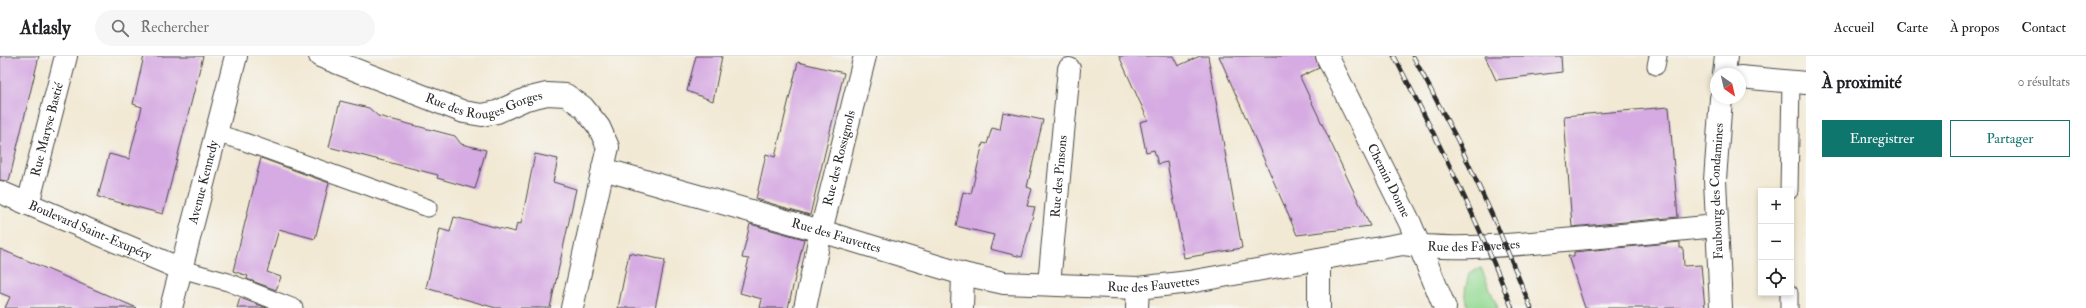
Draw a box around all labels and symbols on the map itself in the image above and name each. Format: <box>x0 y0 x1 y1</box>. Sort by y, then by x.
north arrow <box>1710 68 1746 104</box>
street label: Rue Maryse Bastié <box>27 80 67 178</box>
street label: Rue des Rouges Gorges <box>424 86 546 102</box>
text: Rue des Rouges Gorges <box>423 87 544 123</box>
street label: Rue des Rossignols <box>820 108 859 207</box>
street label: Faubourg des Condamines <box>1707 122 1727 260</box>
street label: Rue des Pinsons <box>1047 134 1071 218</box>
street label: Avenue Kennedy <box>185 138 223 227</box>
street label: Chemin Donne <box>1364 141 1414 221</box>
street label: Boulevard Saint-Exupéry <box>26 197 154 265</box>
street label: Rue des Fauvettes <box>790 215 883 257</box>
street label: Rue des Fauvettes <box>1427 236 1521 255</box>
street label: Rue des Fauvettes <box>1107 272 1201 296</box>

